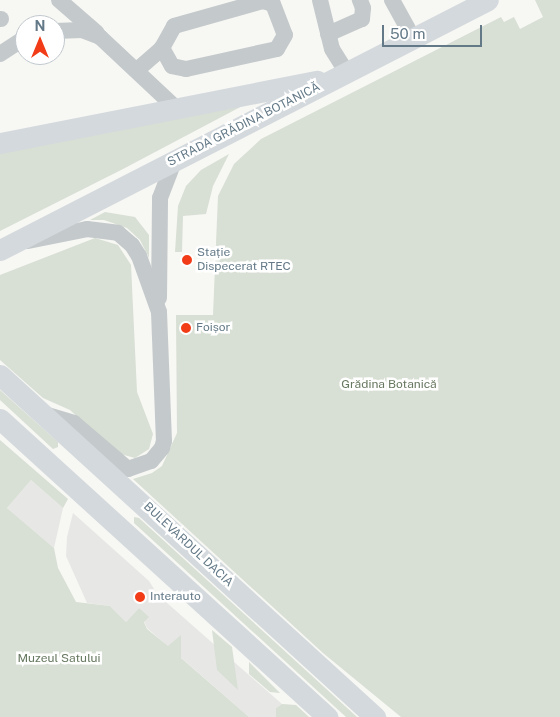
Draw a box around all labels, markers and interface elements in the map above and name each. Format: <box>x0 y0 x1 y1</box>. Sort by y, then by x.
north arrow <box>15 15 65 65</box>
scale bar <box>385 15 485 47</box>
text: N <box>35 18 45 34</box>
text: 50 m <box>390 25 425 42</box>
street label: STRADA GRĂDINA BOTANICĂ <box>165 80 323 170</box>
place label: Stație Dispecerat RTEC <box>197 246 291 274</box>
marker: Stație Dispecerat RTEC <box>181 254 193 266</box>
place label: Foișor <box>196 321 230 335</box>
marker: Foișor <box>180 322 192 334</box>
park label: Grădina Botanică <box>341 378 437 392</box>
street label: BULEVARDUL DACIA <box>140 500 236 590</box>
place label: Interauto <box>150 590 201 604</box>
marker: Interauto <box>134 591 146 603</box>
park label: Muzeul Satului <box>17 652 101 666</box>

